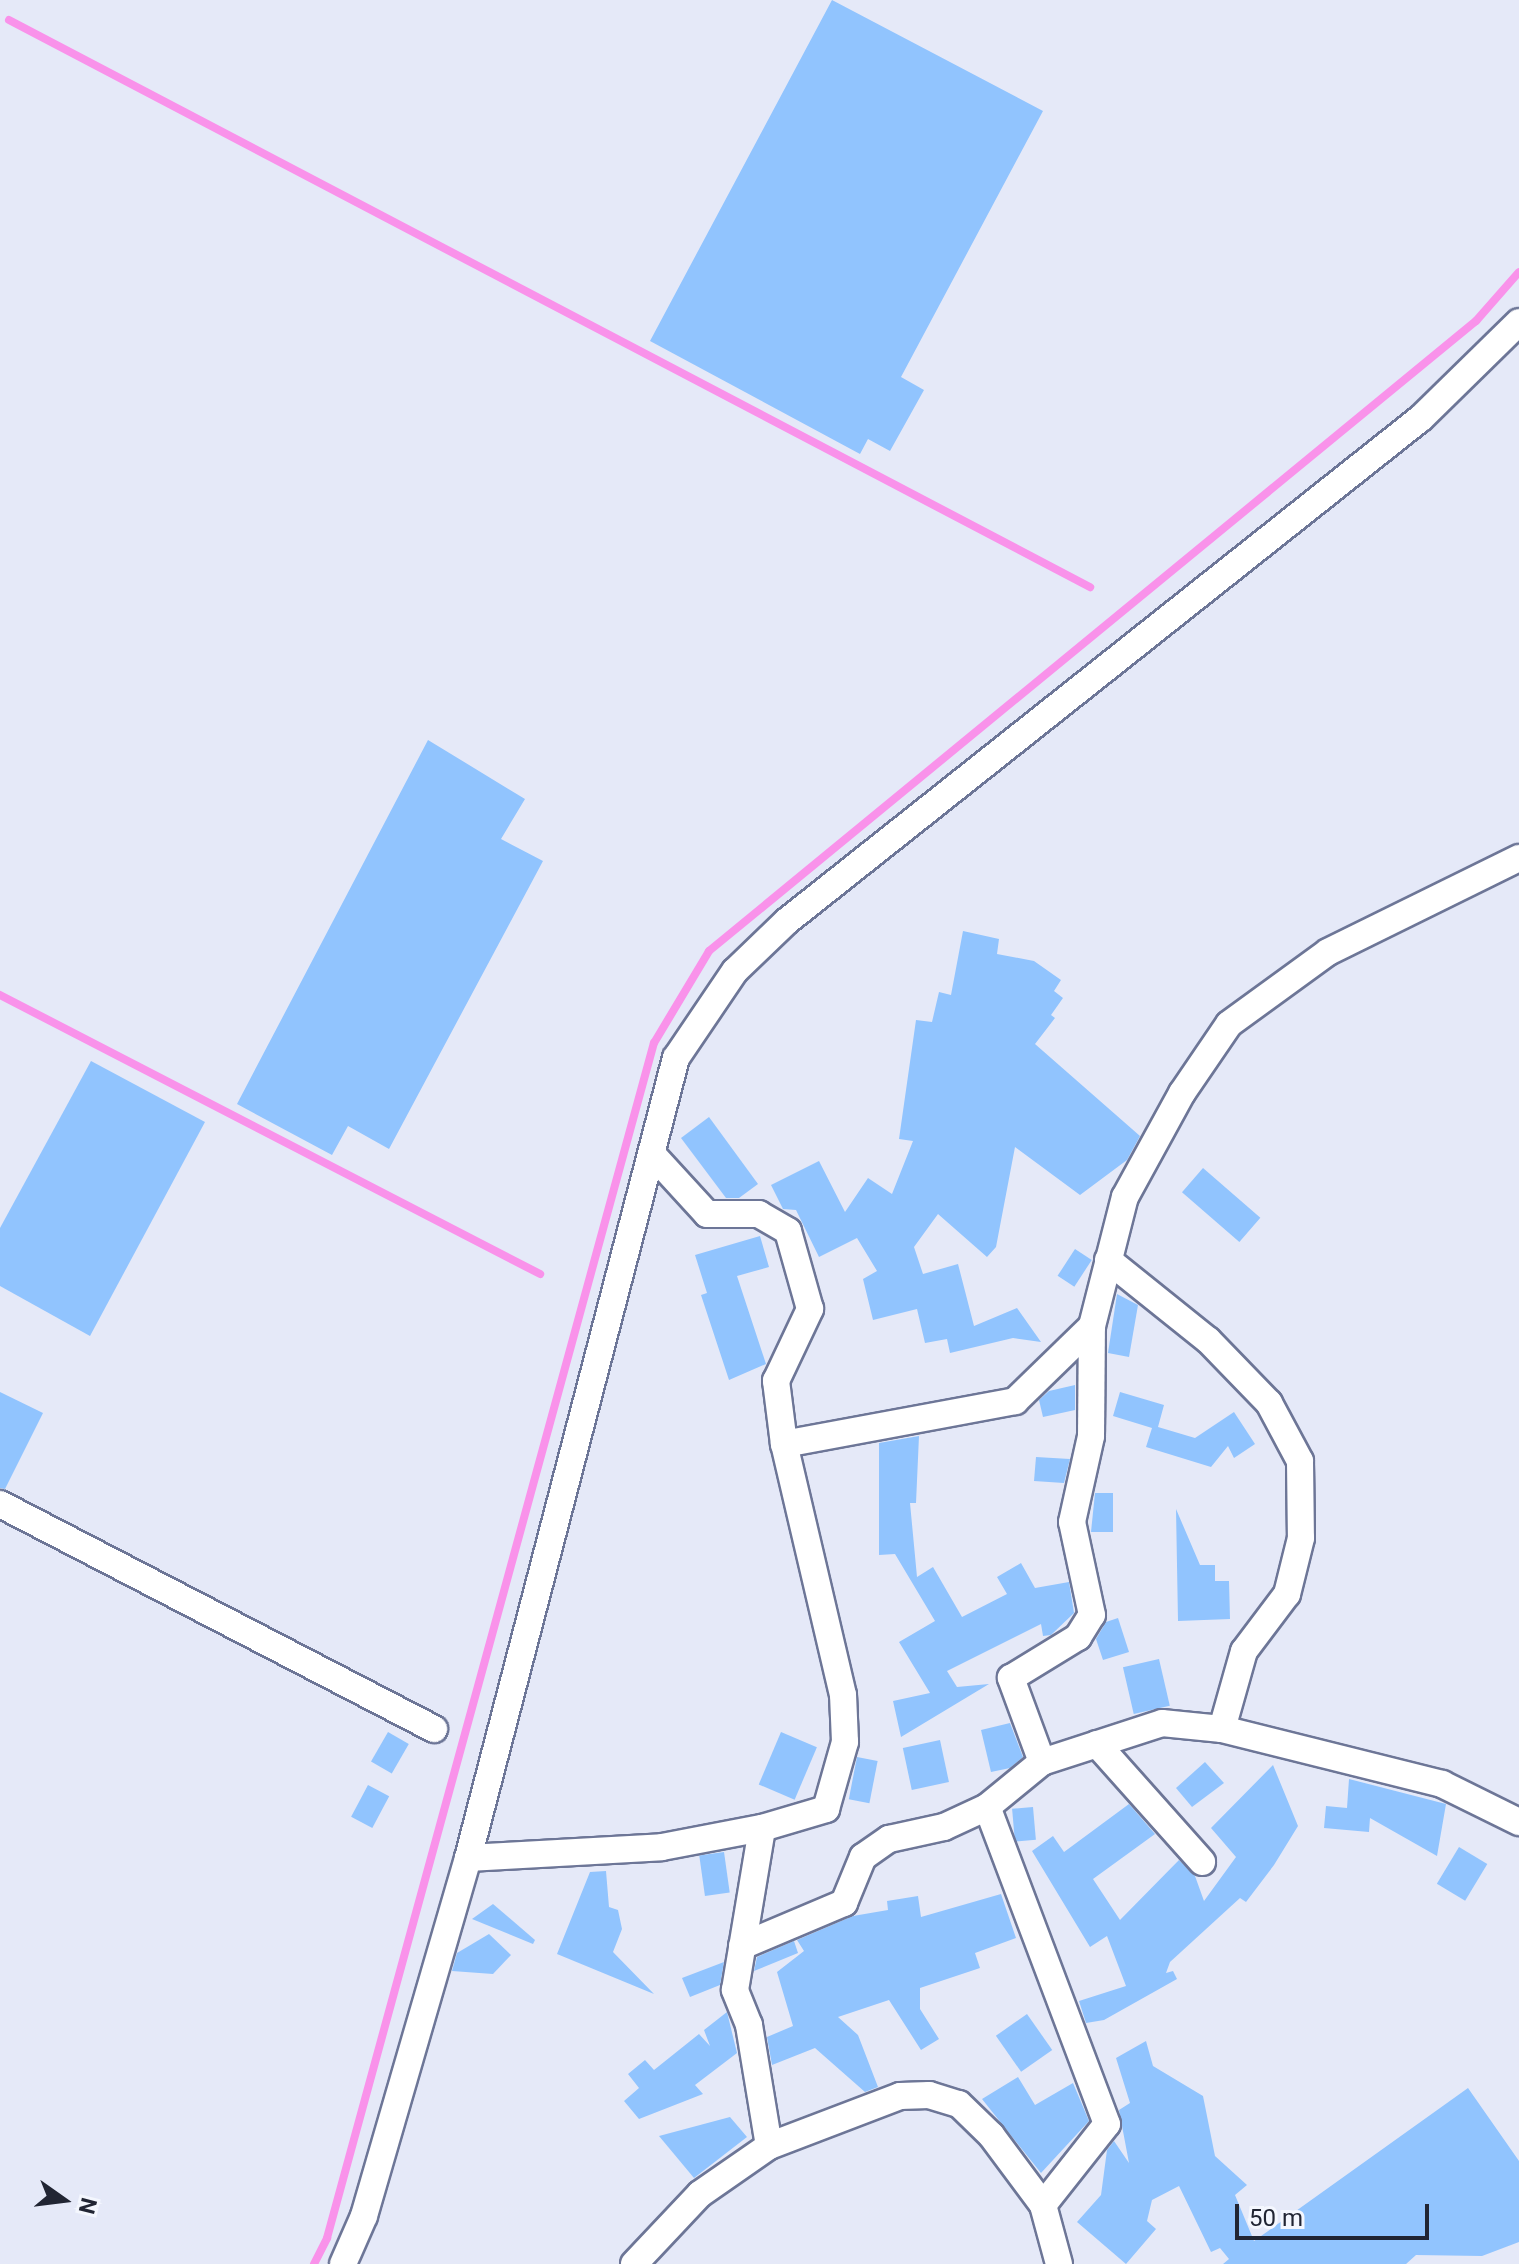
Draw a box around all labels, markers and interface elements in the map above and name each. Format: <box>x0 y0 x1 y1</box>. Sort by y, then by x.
north arrow <box>24 2160 104 2240</box>
scale bar <box>1239 2188 1433 2238</box>
text: N <box>74 2195 102 2216</box>
text: 50 m <box>1249 2204 1303 2232</box>

